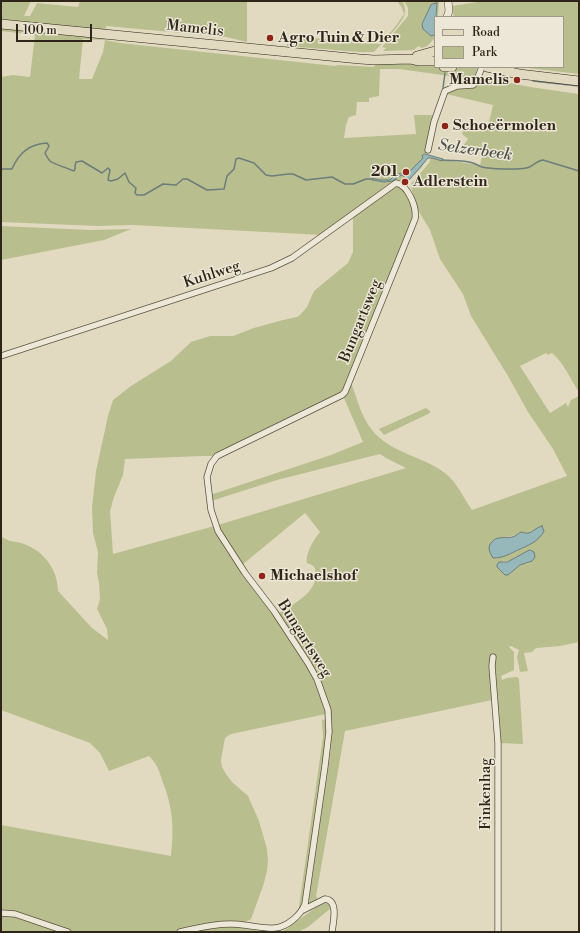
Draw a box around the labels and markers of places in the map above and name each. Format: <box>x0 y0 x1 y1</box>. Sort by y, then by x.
place label: Agro Tuin & Dier <box>278 29 399 47</box>
marker: Agro Tuin & Dier <box>265 33 275 43</box>
place label: Mamelis <box>449 71 509 89</box>
marker: Mamelis <box>512 75 522 85</box>
place label: Schoeërmolen <box>453 117 556 135</box>
marker: Schoeërmolen <box>440 121 450 131</box>
place label: 201 <box>371 163 398 181</box>
marker: 201 <box>401 167 411 177</box>
place label: Adlerstein <box>413 173 488 191</box>
marker: Adlerstein <box>400 177 410 187</box>
place label: Michaelshof <box>270 567 356 585</box>
marker: Michaelshof <box>257 571 267 581</box>

